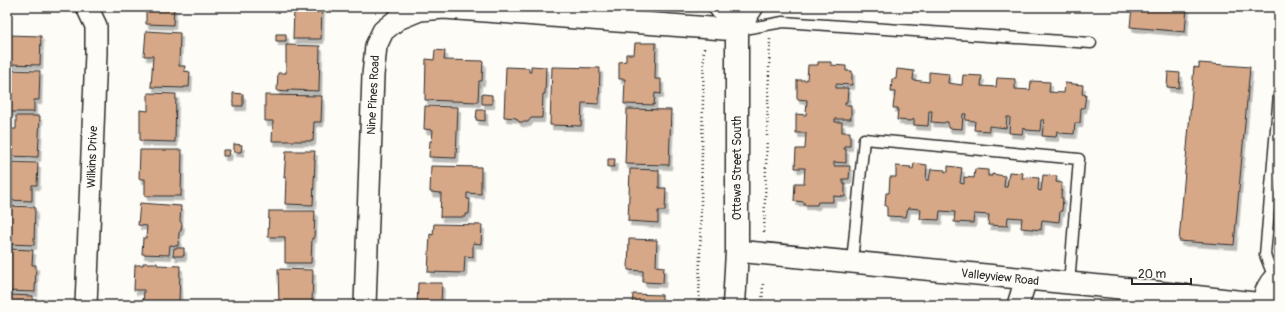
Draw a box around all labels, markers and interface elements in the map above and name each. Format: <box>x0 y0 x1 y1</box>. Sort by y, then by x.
street label: Nine Pines Road <box>364 55 383 135</box>
street label: Ottawa Street South <box>730 116 745 220</box>
street label: Wilkins Drive <box>84 125 101 188</box>
scale bar <box>1132 260 1191 286</box>
street label: Valleyview Road <box>960 266 1040 289</box>
text: 20 m <box>1138 267 1167 282</box>

